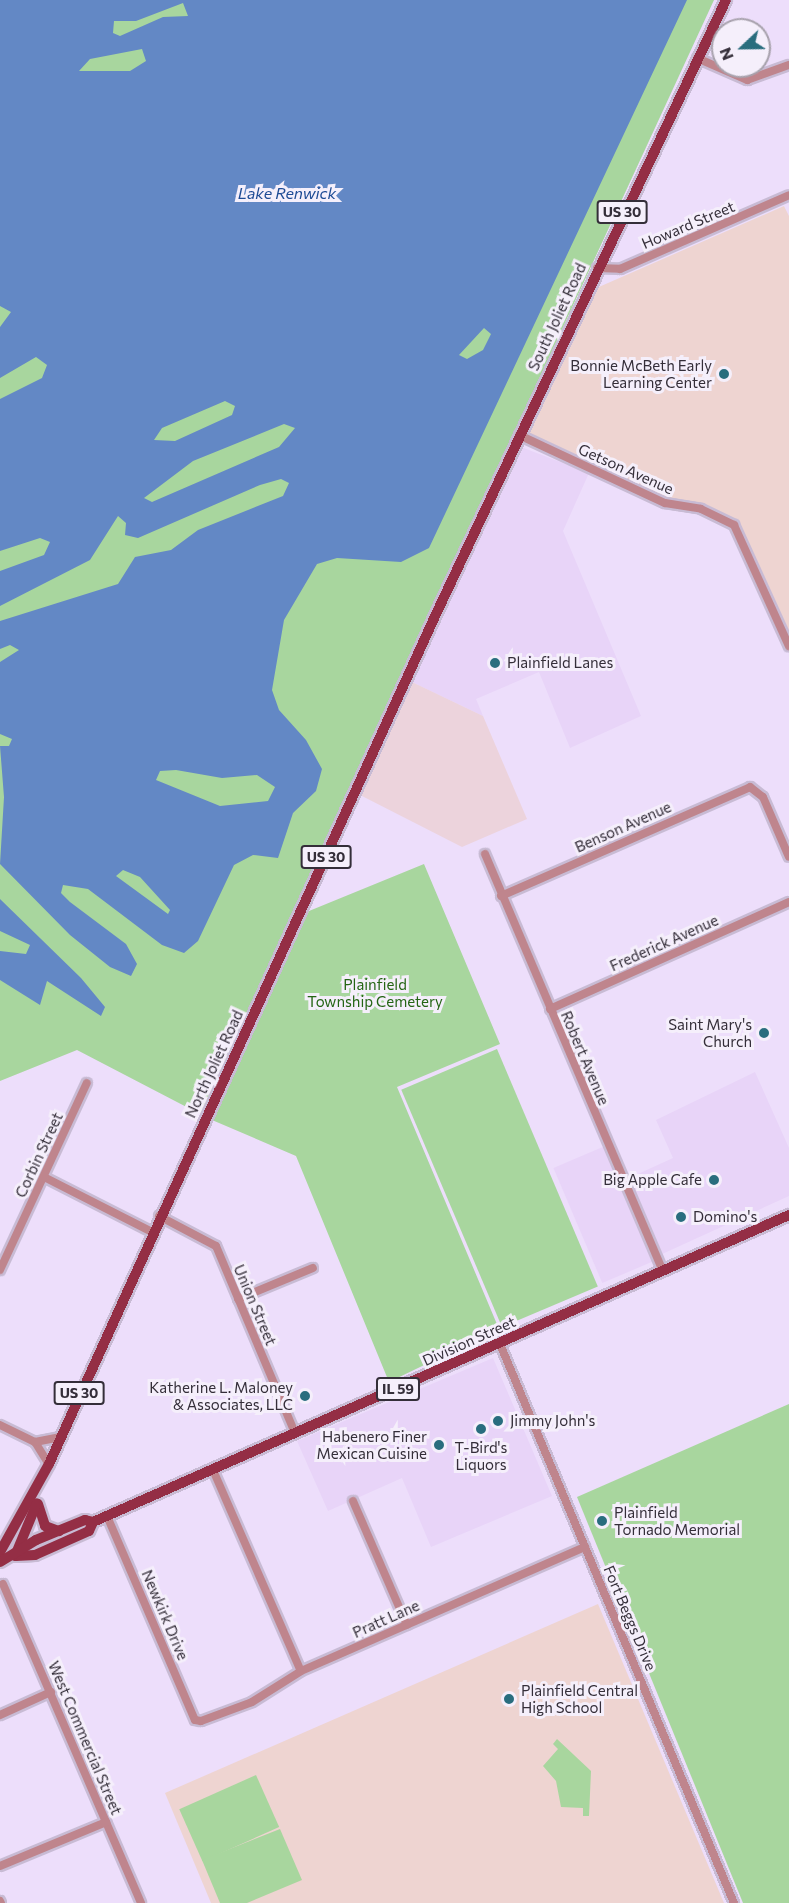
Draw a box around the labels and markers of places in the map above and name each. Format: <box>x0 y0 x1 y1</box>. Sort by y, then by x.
place label: Bonnie McBeth Early Learning Center <box>570 356 712 391</box>
marker: Bonnie McBeth Early Learning Center <box>717 367 731 381</box>
place label: Plainfield Lanes <box>507 654 613 672</box>
marker: Plainfield Lanes <box>488 656 502 670</box>
place label: Saint Mary's Church <box>668 1015 752 1050</box>
marker: Saint Mary's Church <box>757 1026 771 1040</box>
place label: Big Apple Cafe <box>603 1171 702 1189</box>
marker: Big Apple Cafe <box>707 1173 721 1187</box>
place label: Domino's <box>693 1208 757 1226</box>
marker: Domino's <box>674 1210 688 1224</box>
place label: Katherine L. Maloney & Associates, LLC <box>149 1378 293 1413</box>
marker: Katherine L. Maloney & Associates, LLC <box>298 1389 312 1403</box>
place label: Jimmy John's <box>510 1412 595 1430</box>
marker: Jimmy John's <box>491 1414 505 1428</box>
marker: T-Bird's Liquors <box>474 1422 488 1436</box>
place label: Habenero Finer Mexican Cuisine <box>317 1427 427 1462</box>
marker: Habenero Finer Mexican Cuisine <box>432 1438 446 1452</box>
place label: T-Bird's Liquors <box>455 1438 507 1473</box>
place label: Plainfield Tornado Memorial <box>614 1503 740 1538</box>
marker: Plainfield Tornado Memorial <box>595 1514 609 1528</box>
place label: Plainfield Central High School <box>521 1681 638 1716</box>
marker: Plainfield Central High School <box>502 1692 516 1706</box>

